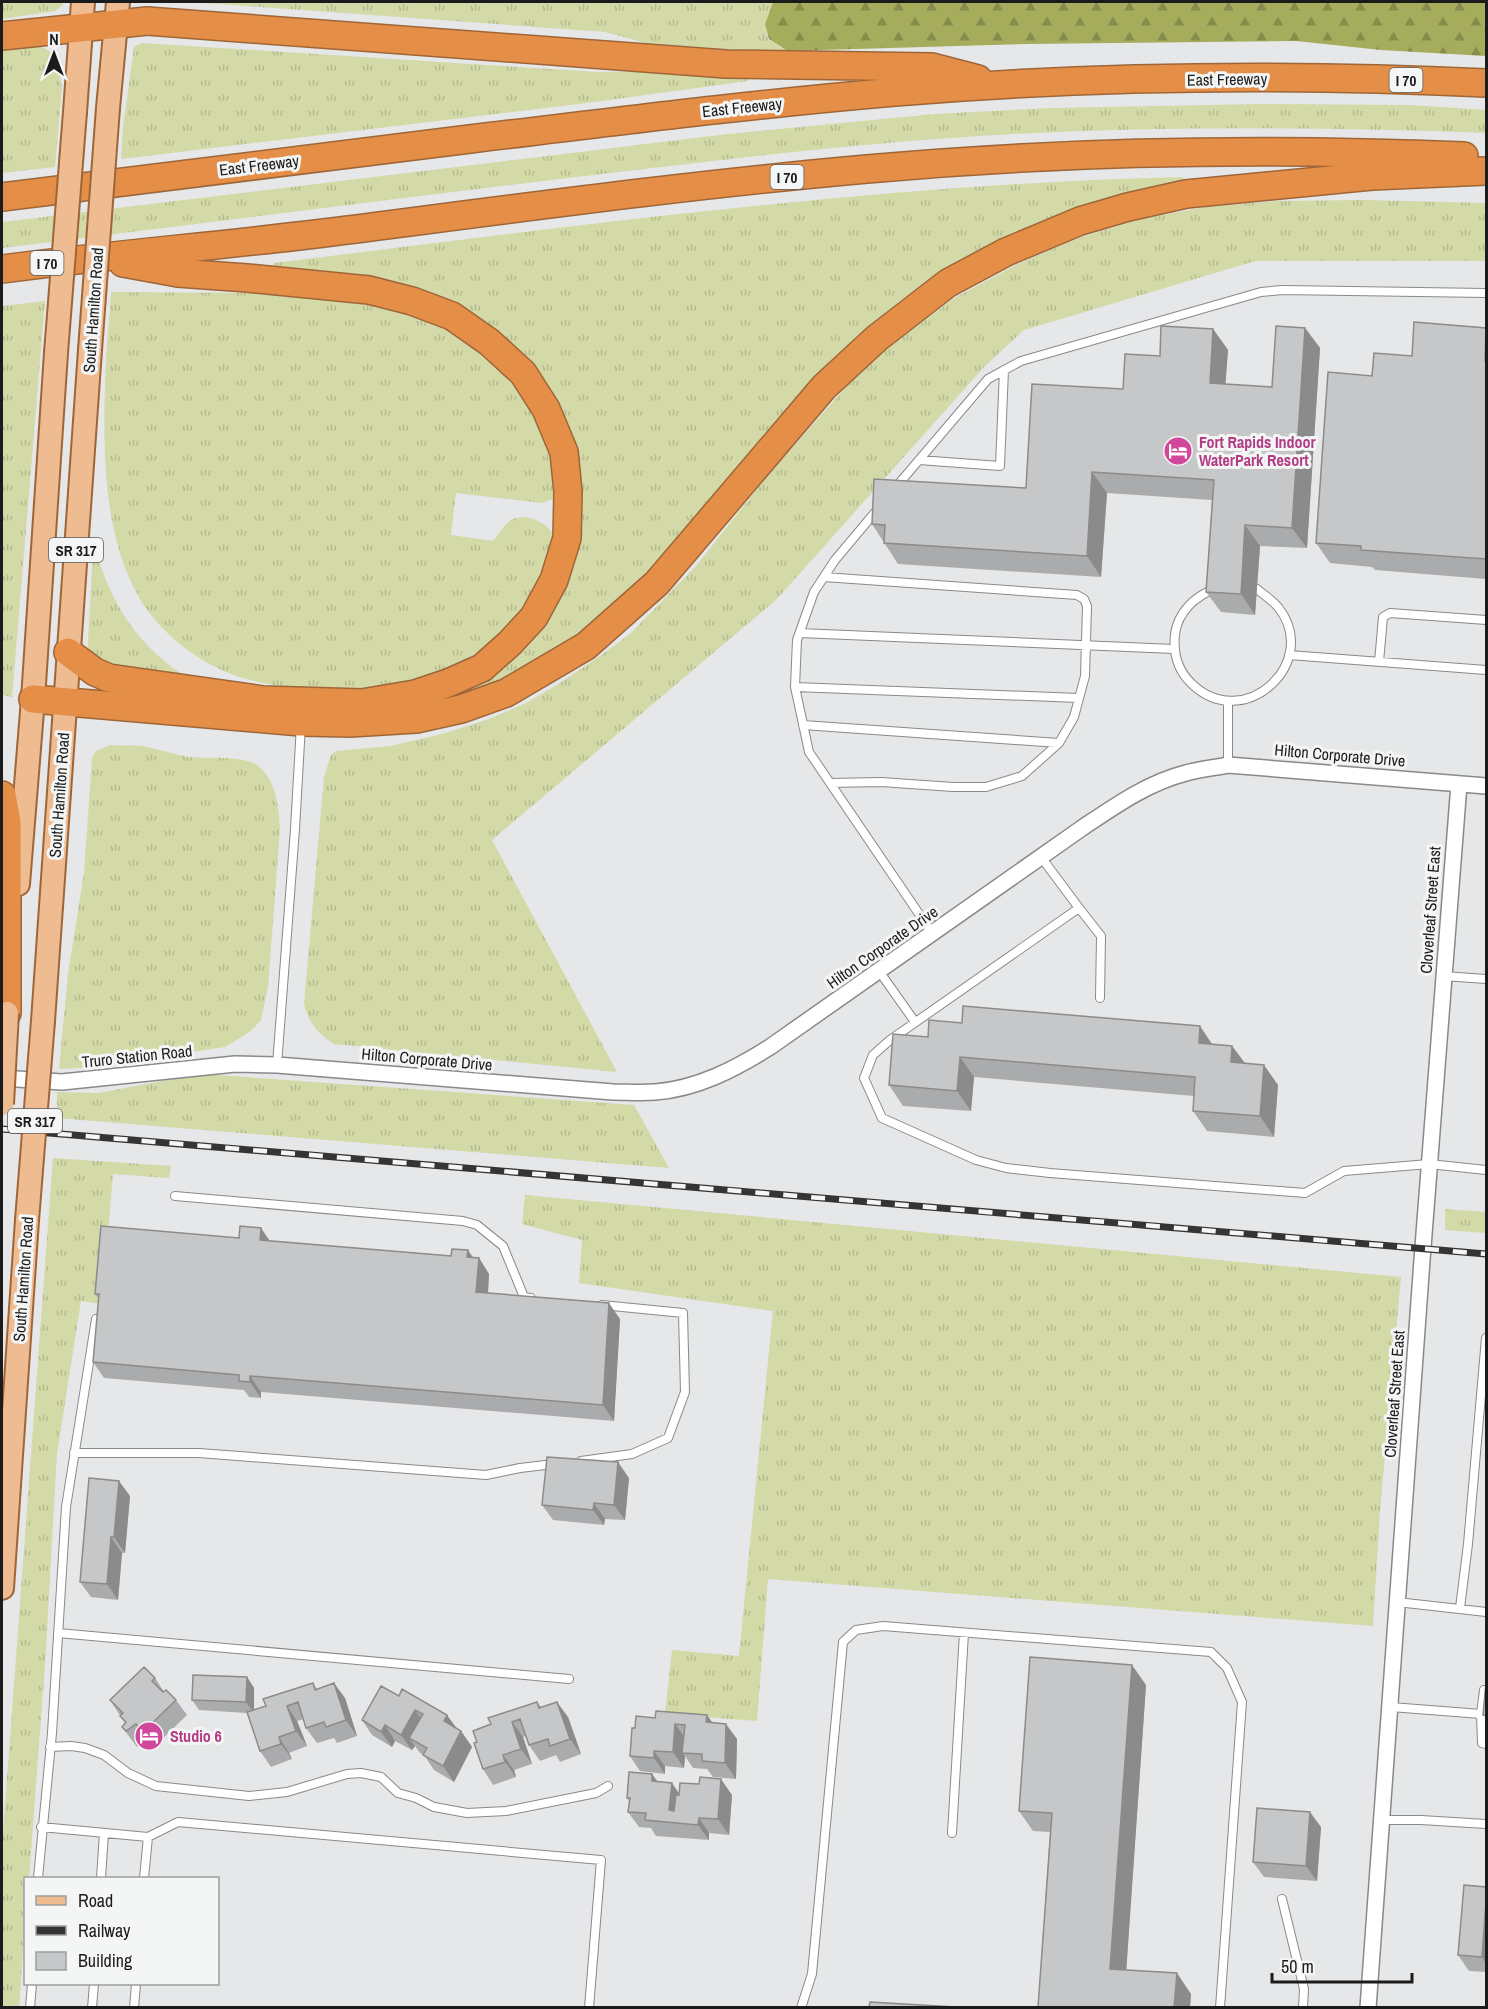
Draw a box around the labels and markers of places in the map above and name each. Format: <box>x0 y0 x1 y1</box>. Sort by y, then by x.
place label: Fort Rapids Indoor WaterPark Resort <box>1199 431 1317 471</box>
hotel icon: Fort Rapids Indoor WaterPark Resort <box>1162 435 1194 467</box>
hotel icon: Studio 6 <box>133 1720 165 1752</box>
place label: Studio 6 <box>170 1725 222 1747</box>

